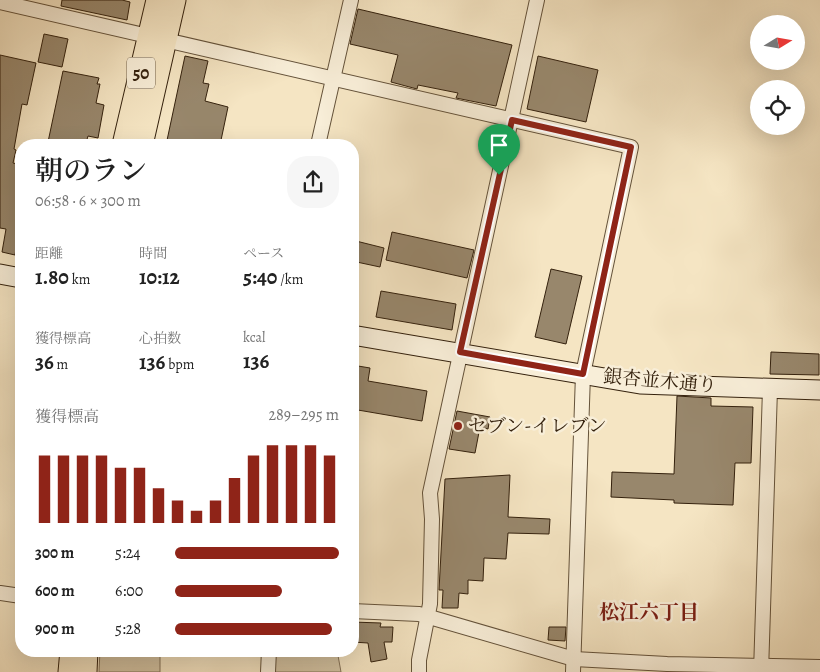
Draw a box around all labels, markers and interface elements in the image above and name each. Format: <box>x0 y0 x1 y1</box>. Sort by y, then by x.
north arrow <box>750 15 805 70</box>
map controls <box>750 15 805 135</box>
road number: 50 <box>127 58 155 88</box>
button: locate <box>750 80 805 135</box>
pin <box>478 124 520 175</box>
icon: arrive <box>485 131 513 159</box>
text: 朝のラン <box>35 152 147 190</box>
button: share <box>287 156 339 208</box>
text: 06:58 · 6 × 300 m <box>35 190 141 212</box>
text: 距離 <box>35 244 63 263</box>
text: 時間 <box>139 244 167 263</box>
text: ペース <box>243 244 284 263</box>
text: 1.80 <box>35 263 69 291</box>
text: 10:12 <box>139 263 180 291</box>
text: 5:40 <box>243 263 277 291</box>
text: km <box>69 270 90 289</box>
text: /km <box>277 270 303 289</box>
text: kcal <box>243 328 265 347</box>
text: 獲得標高 <box>35 329 91 348</box>
text: 心拍数 <box>139 329 181 348</box>
text: 136 <box>243 347 269 375</box>
text: 36 <box>35 348 54 376</box>
text: 136 <box>139 348 165 376</box>
text: m <box>54 355 68 374</box>
text: bpm <box>165 355 194 374</box>
street label: 銀杏並木通り <box>602 363 718 399</box>
text: 289–295 m <box>268 404 339 426</box>
text: 獲得標高 <box>35 406 99 428</box>
place label: セブン-イレブン <box>468 413 607 439</box>
marker: セブン-イレブン <box>452 420 464 432</box>
text: 300 m <box>35 542 74 564</box>
text: 5:24 <box>115 542 141 564</box>
text: 600 m <box>35 580 75 602</box>
text: 6:00 <box>115 580 143 602</box>
district label: 松江六丁目 <box>599 599 699 626</box>
text: 900 m <box>35 618 75 640</box>
text: 5:28 <box>115 618 141 640</box>

